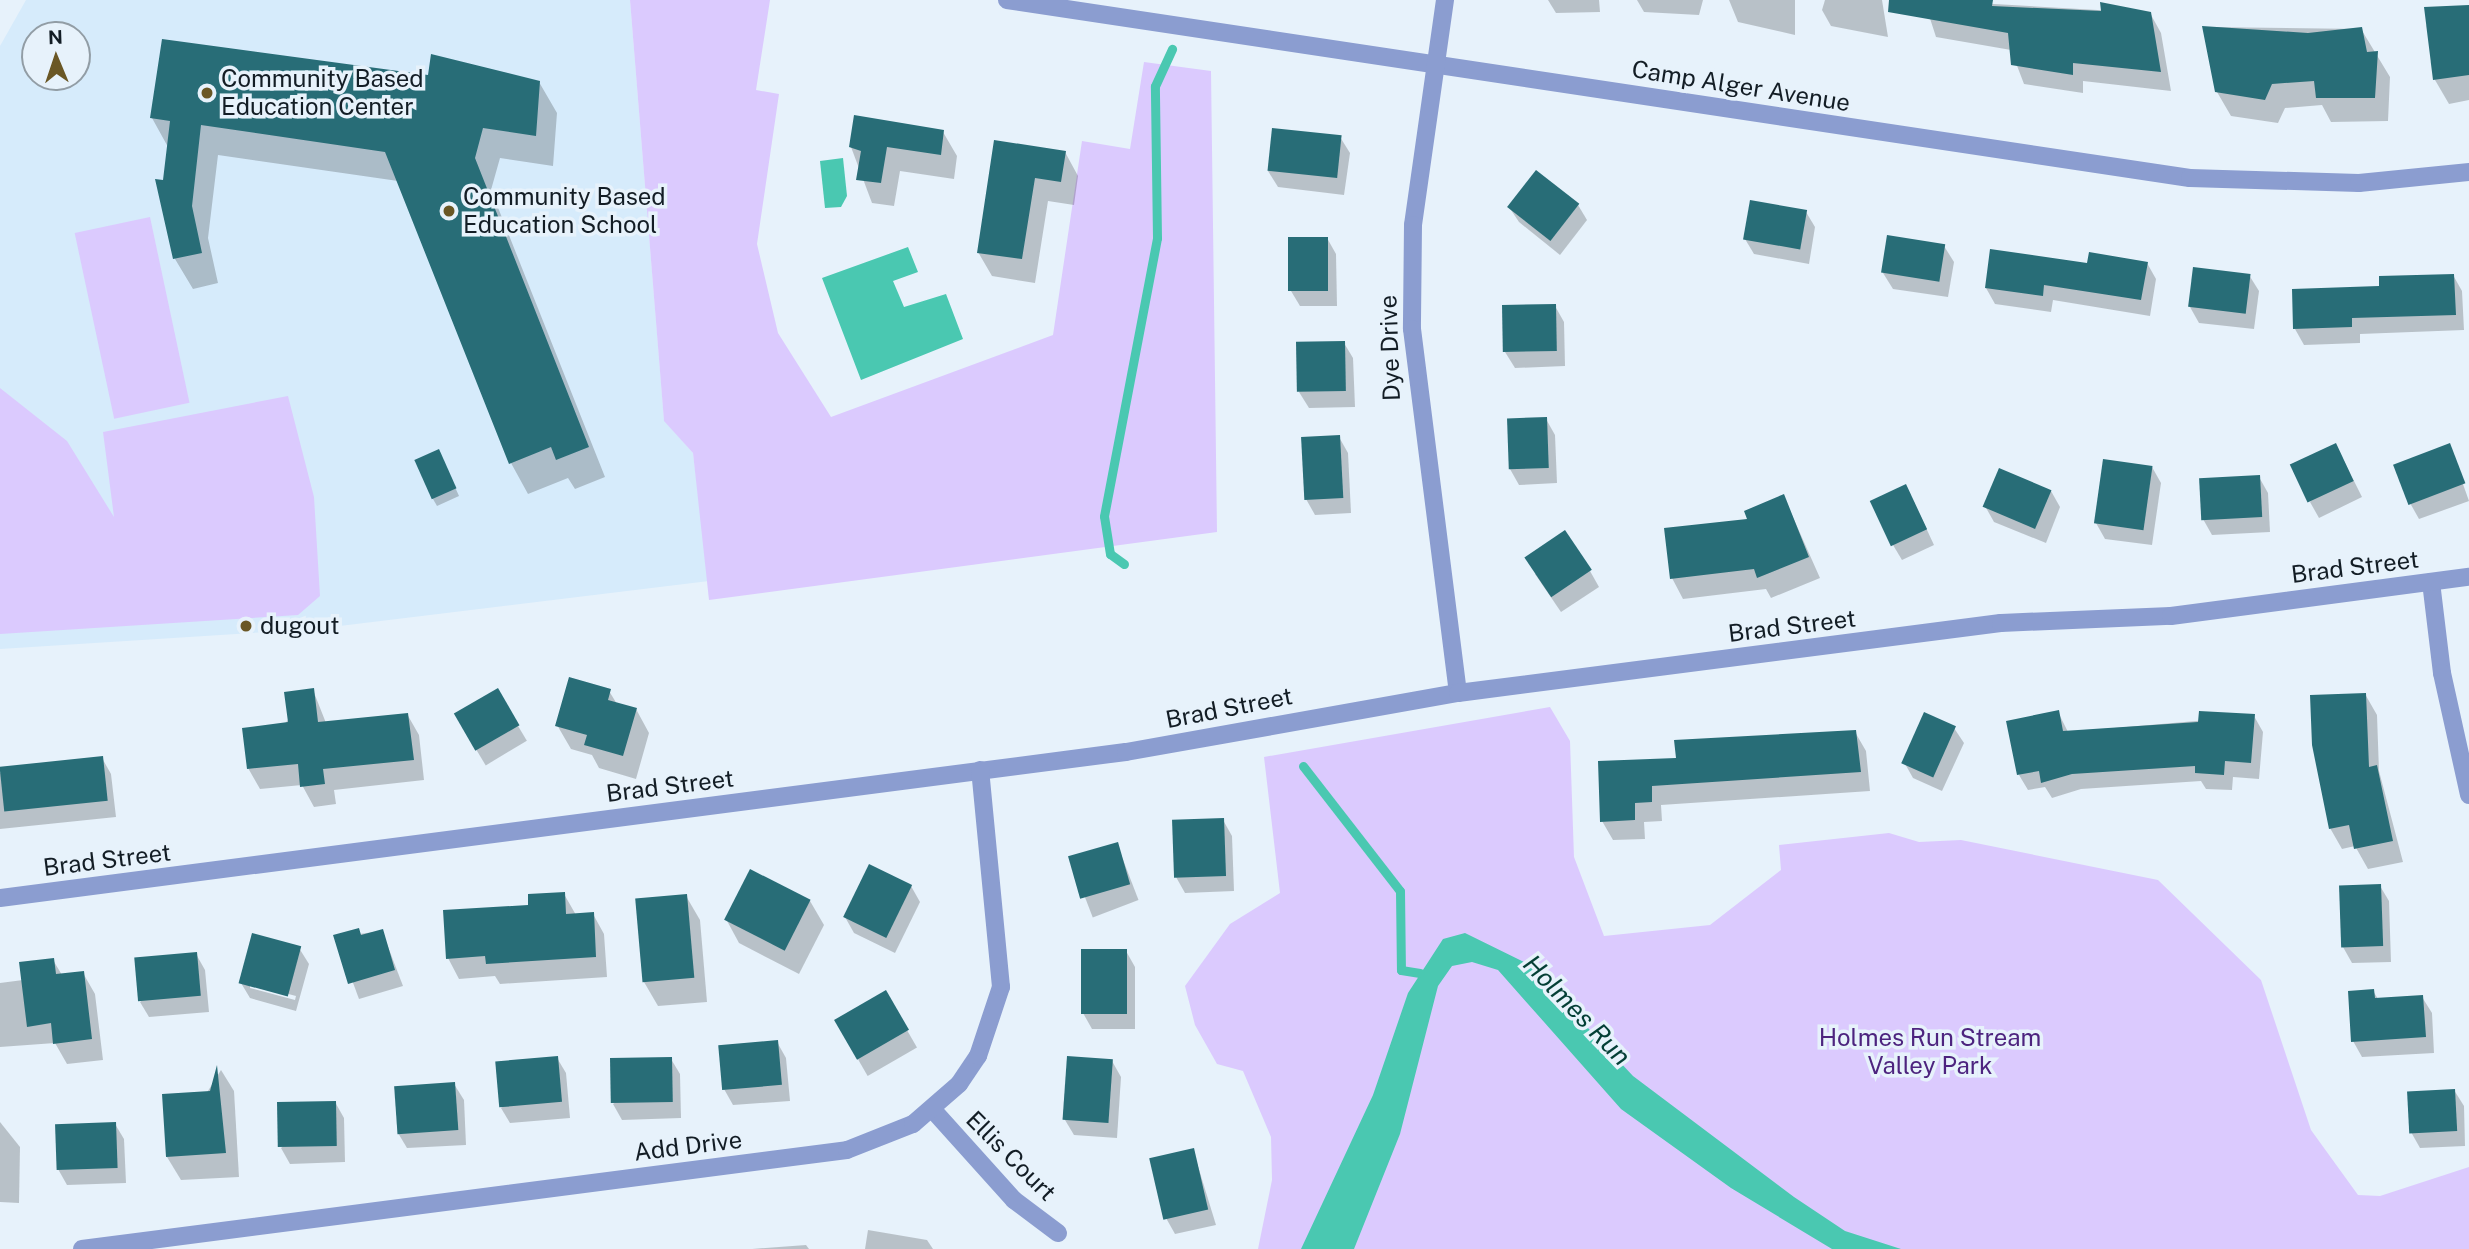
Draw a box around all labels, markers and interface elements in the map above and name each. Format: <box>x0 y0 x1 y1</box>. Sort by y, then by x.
north arrow <box>21 21 91 91</box>
text: N <box>48 26 63 48</box>
street label: Camp Alger Avenue <box>1630 55 1852 117</box>
place label: Community Based Education Center <box>221 65 424 121</box>
marker: Community Based Education Center <box>199 85 215 101</box>
place label: Community Based Education School <box>463 183 666 239</box>
marker: Community Based Education School <box>441 203 457 219</box>
street label: Dye Drive <box>1374 294 1406 402</box>
street label: Brad Street <box>2289 545 2421 589</box>
street label: Brad Street <box>1726 604 1858 648</box>
place label: dugout <box>260 612 340 640</box>
marker: dugout <box>238 618 254 634</box>
street label: Brad Street <box>1163 682 1295 734</box>
street label: Brad Street <box>604 764 736 808</box>
street label: Brad Street <box>41 838 173 882</box>
water label: Holmes Run <box>1517 948 1637 1072</box>
park label: Holmes Run Stream Valley Park <box>1819 1024 2041 1080</box>
street label: Ellis Court <box>960 1105 1062 1207</box>
street label: Add Drive <box>632 1125 744 1167</box>

